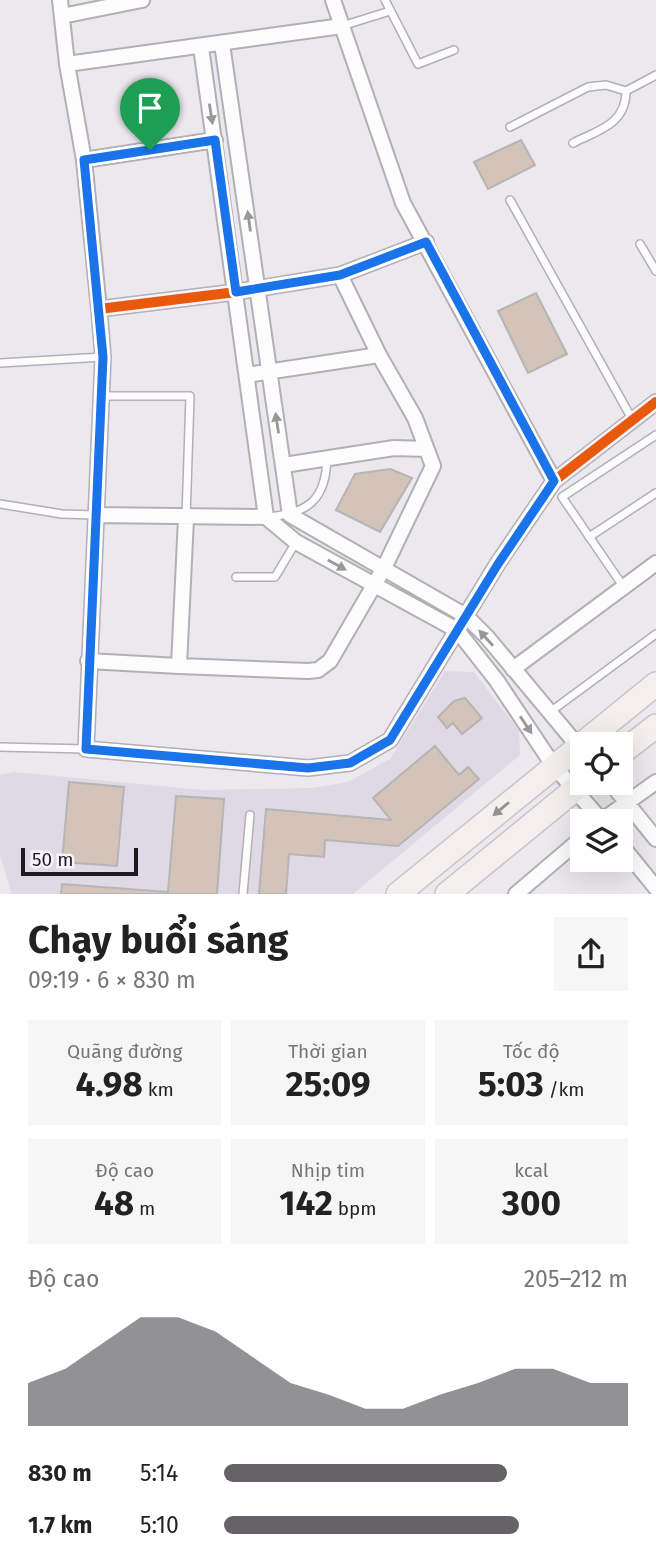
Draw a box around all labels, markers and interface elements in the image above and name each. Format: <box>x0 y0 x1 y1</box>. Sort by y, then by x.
pin <box>120 78 180 150</box>
icon: arrive <box>131 89 169 127</box>
one-way arrow <box>206 104 217 126</box>
one-way arrow <box>243 210 254 232</box>
one-way arrow <box>271 412 282 434</box>
one-way arrow <box>327 559 347 571</box>
one-way arrow <box>479 630 495 647</box>
one-way arrow <box>519 716 533 734</box>
map controls <box>570 732 633 872</box>
button: locate <box>570 732 633 795</box>
one-way arrow <box>492 801 509 816</box>
button: layers <box>570 809 633 872</box>
scale bar <box>21 845 138 877</box>
text: 50 m <box>32 848 73 871</box>
text: Chạy buổi sáng <box>28 917 288 963</box>
button: share <box>554 917 628 991</box>
text: 09:19 · 6 × 830 m <box>28 966 196 994</box>
text: Quãng đường <box>67 1040 182 1063</box>
text: Thời gian <box>288 1040 368 1063</box>
text: Tốc độ <box>503 1040 560 1063</box>
text: 4.98 <box>75 1063 143 1105</box>
text: 25:09 <box>286 1063 370 1105</box>
text: 5:03 <box>478 1063 544 1105</box>
text: km <box>143 1078 174 1101</box>
text: /km <box>544 1078 585 1101</box>
text: Độ cao <box>95 1159 154 1182</box>
text: Nhịp tim <box>291 1159 365 1182</box>
text: kcal <box>514 1159 548 1182</box>
text: 48 <box>94 1182 134 1224</box>
text: 142 <box>279 1182 333 1224</box>
text: 300 <box>502 1182 561 1224</box>
text: m <box>134 1197 155 1220</box>
text: bpm <box>333 1197 377 1220</box>
text: Độ cao <box>28 1265 99 1293</box>
text: 205–212 m <box>524 1265 628 1293</box>
text: 830 m <box>28 1459 92 1487</box>
text: 5:14 <box>140 1459 178 1487</box>
text: 1.7 km <box>28 1511 93 1539</box>
text: 5:10 <box>140 1511 179 1539</box>

